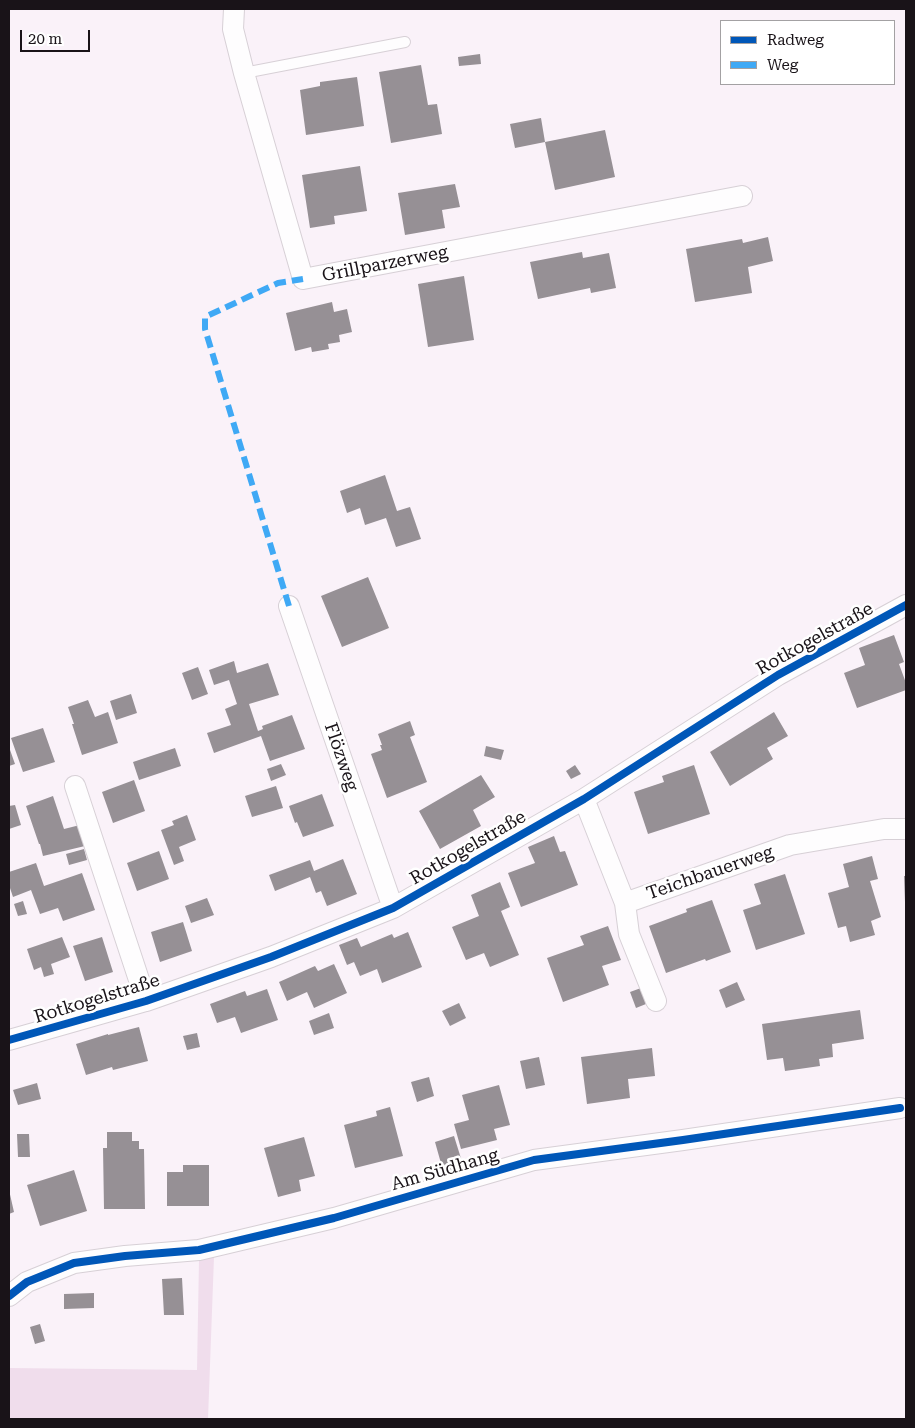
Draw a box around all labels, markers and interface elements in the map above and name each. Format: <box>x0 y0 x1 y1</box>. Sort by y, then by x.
scale bar <box>22 20 92 52</box>
legend <box>720 20 895 85</box>
text: 20 m <box>28 30 62 48</box>
text: Radweg <box>767 31 824 49</box>
text: Weg <box>767 56 798 74</box>
street label: Grillparzerweg <box>320 241 450 287</box>
street label: Rotkogelstraße <box>753 598 877 680</box>
street label: Flözweg <box>319 720 363 794</box>
street label: Rotkogelstraße <box>406 806 530 890</box>
street label: Teichbauerweg <box>644 841 776 905</box>
street label: Rotkogelstraße <box>32 970 162 1028</box>
street label: Am Südhang <box>389 1144 501 1196</box>

